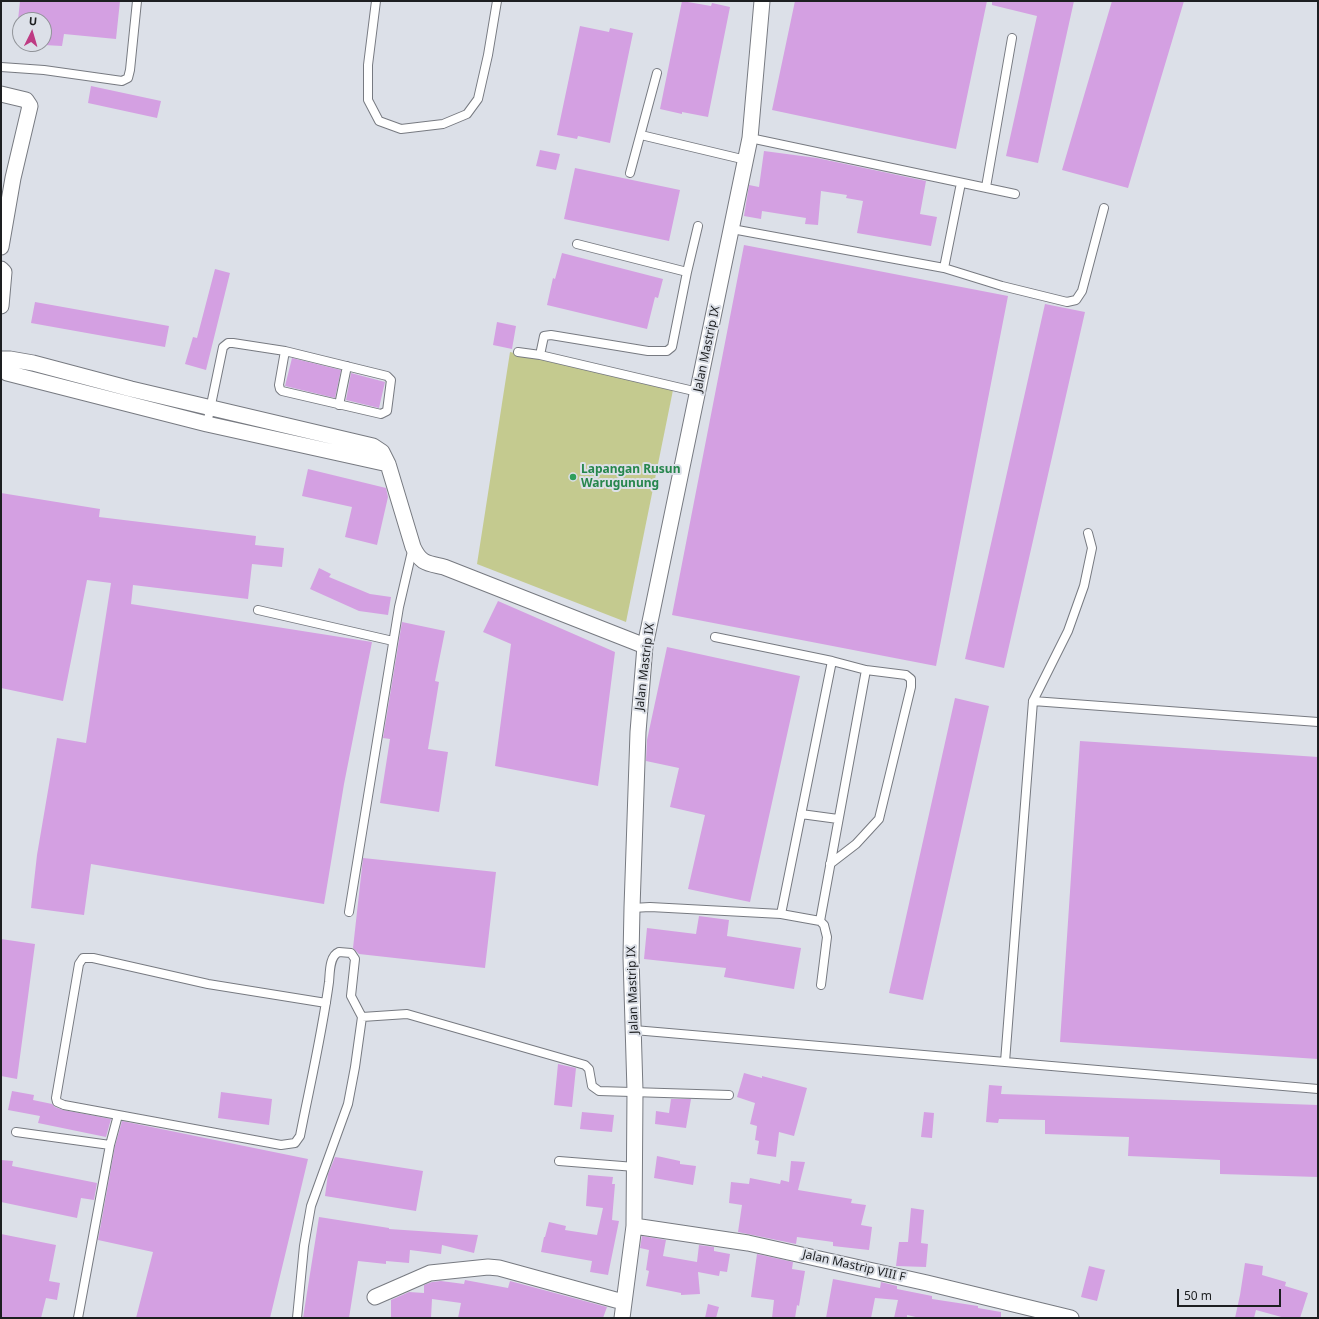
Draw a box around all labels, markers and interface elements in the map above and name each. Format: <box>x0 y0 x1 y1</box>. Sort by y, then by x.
north arrow <box>12 12 52 52</box>
text: U <box>28 13 38 28</box>
street label: Jalan Mastrip IX <box>691 305 723 393</box>
place label: Lapangan Rusun Warugunung <box>581 463 680 491</box>
marker: Lapangan Rusun Warugunung <box>568 472 578 482</box>
street label: Jalan Mastrip IX <box>633 623 657 711</box>
street label: Jalan Mastrip IX <box>624 946 642 1034</box>
street label: Jalan Mastrip VIII F <box>801 1247 907 1285</box>
scale bar <box>1179 1281 1283 1307</box>
text: 50 m <box>1184 1287 1212 1304</box>

